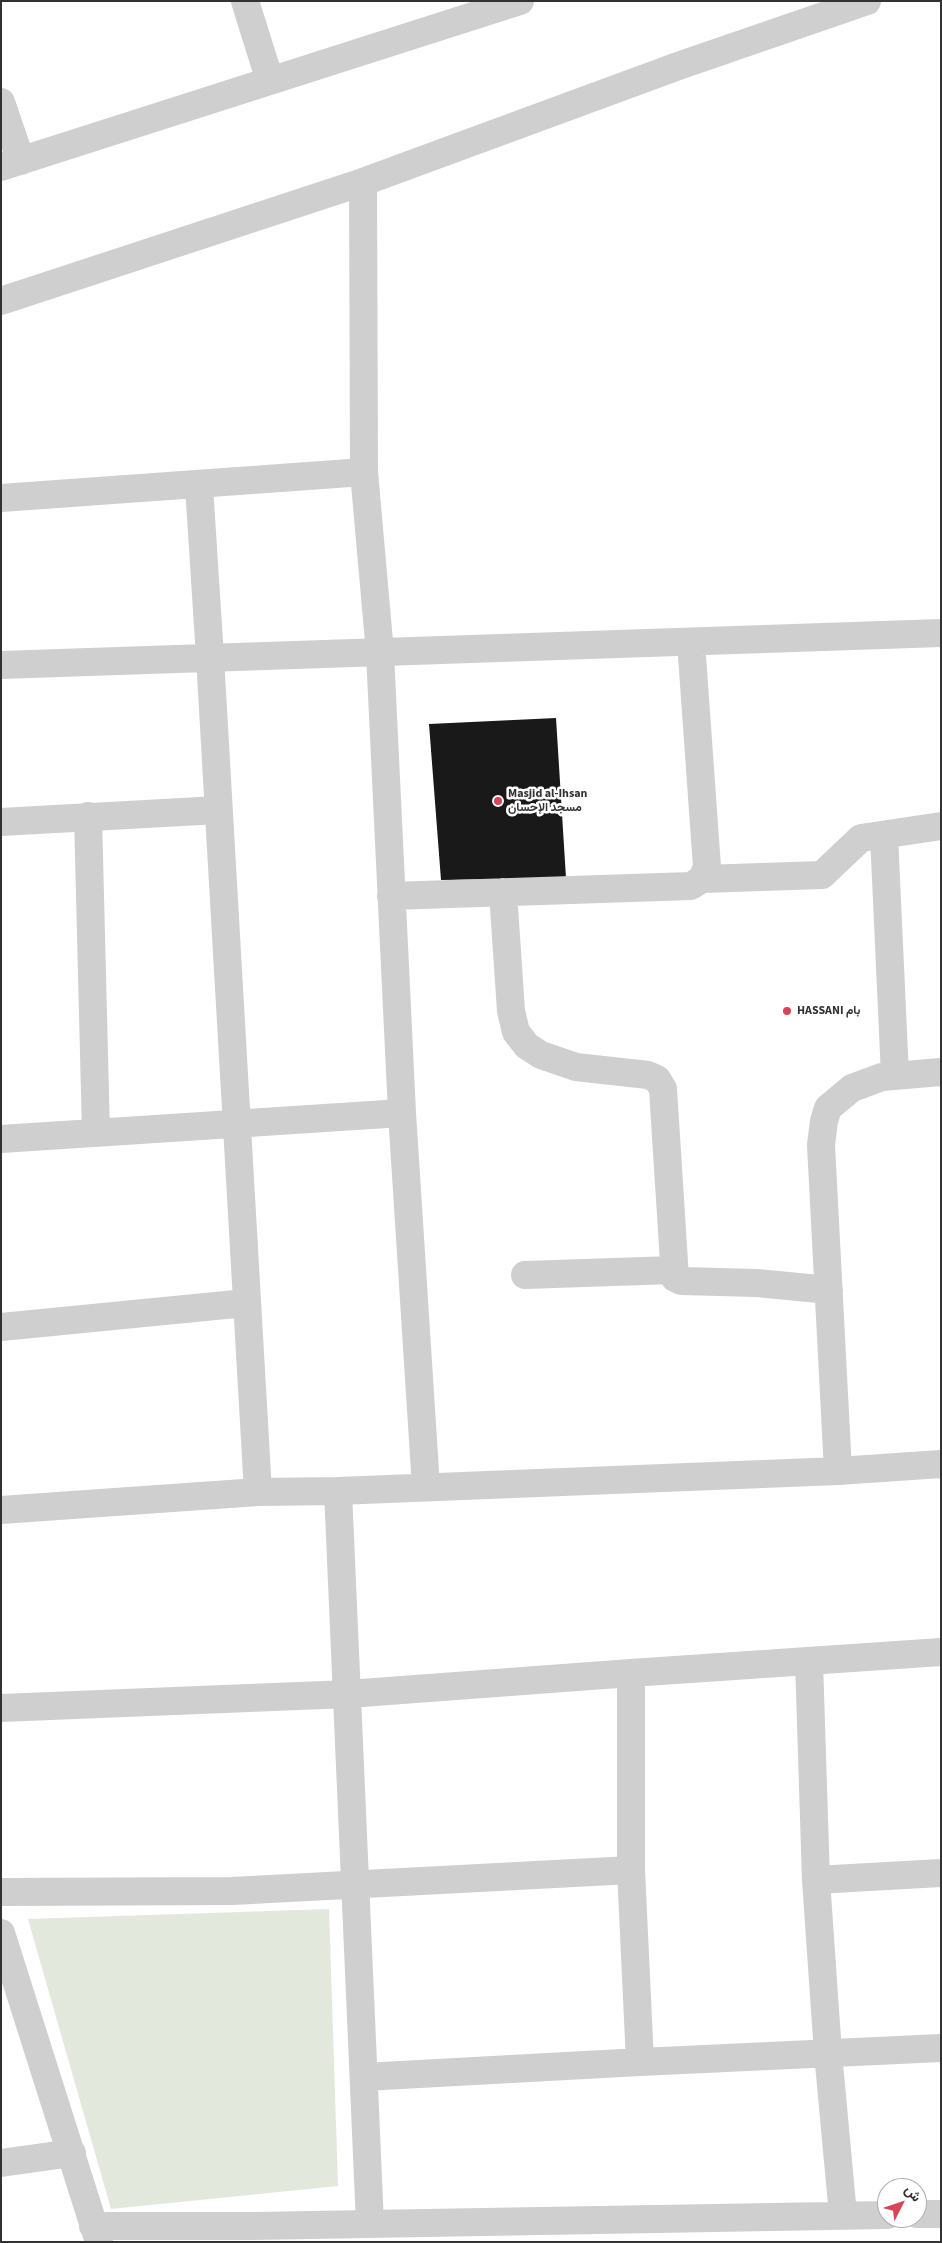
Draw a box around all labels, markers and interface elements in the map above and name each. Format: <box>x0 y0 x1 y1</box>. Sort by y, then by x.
place label: Masjid al-Ihsan مسجد الإحسان <box>508 787 587 815</box>
marker: Masjid al-Ihsan مسجد الإحسان <box>492 795 504 807</box>
place label: HASSANI بام <box>797 1004 860 1018</box>
marker: HASSANI بام <box>781 1005 793 1017</box>
north arrow <box>877 2178 927 2228</box>
text: ش <box>899 2181 926 2207</box>

